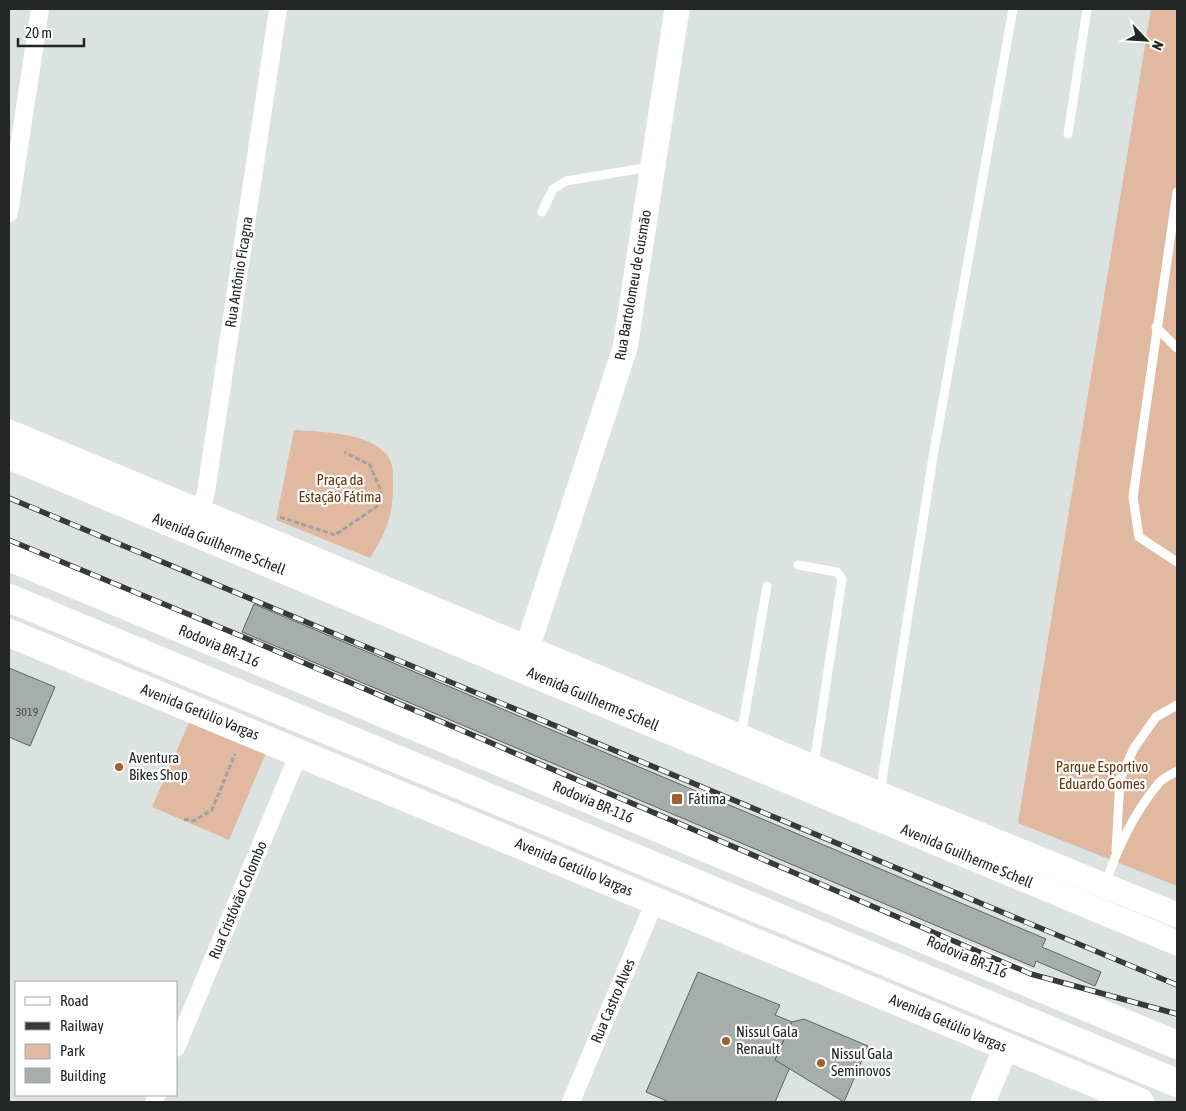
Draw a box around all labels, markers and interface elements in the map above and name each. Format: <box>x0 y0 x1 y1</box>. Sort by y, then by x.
scale bar <box>18 15 84 47</box>
north arrow <box>1121 15 1171 65</box>
text: 20 m <box>25 24 52 41</box>
text: N <box>1149 38 1167 53</box>
street label: Rua Bartolomeu de Gusmão <box>611 208 654 361</box>
street label: Rua Antônio Ficagna <box>221 215 256 329</box>
park label: Praça da Estação Fátima <box>299 471 381 505</box>
street label: Avenida Guilherme Schell <box>150 509 288 578</box>
street label: Rodovia BR-116 <box>176 621 262 670</box>
street label: Avenida Guilherme Schell <box>525 663 662 734</box>
street label: Avenida Getúlio Vargas <box>139 680 262 743</box>
house number: 3019 <box>16 705 39 719</box>
place label: Aventura Bikes Shop <box>129 749 188 783</box>
park label: Parque Esportivo Eduardo Gomes <box>1056 758 1148 792</box>
marker: Aventura Bikes Shop <box>113 761 125 773</box>
street label: Rodovia BR-116 <box>550 777 636 826</box>
place label: Fátima <box>688 790 726 807</box>
marker: Fátima <box>670 792 684 806</box>
street label: Avenida Guilherme Schell <box>899 820 1036 891</box>
street label: Avenida Getúlio Vargas <box>513 834 636 899</box>
street label: Rua Cristóvão Colombo <box>205 838 270 961</box>
street label: Rodovia BR-116 <box>924 932 1010 981</box>
street label: Rua Castro Alves <box>587 956 638 1046</box>
legend <box>15 981 178 1096</box>
street label: Avenida Getúlio Vargas <box>887 990 1010 1055</box>
text: Road <box>60 992 89 1009</box>
text: Railway <box>60 1017 104 1034</box>
place label: Nissul Gala Renault <box>736 1023 798 1057</box>
marker: Nissul Gala Renault <box>720 1035 732 1047</box>
text: Park <box>60 1042 85 1059</box>
place label: Nissul Gala Seminovos <box>831 1045 893 1079</box>
marker: Nissul Gala Seminovos <box>815 1057 827 1069</box>
text: Building <box>60 1067 106 1084</box>

